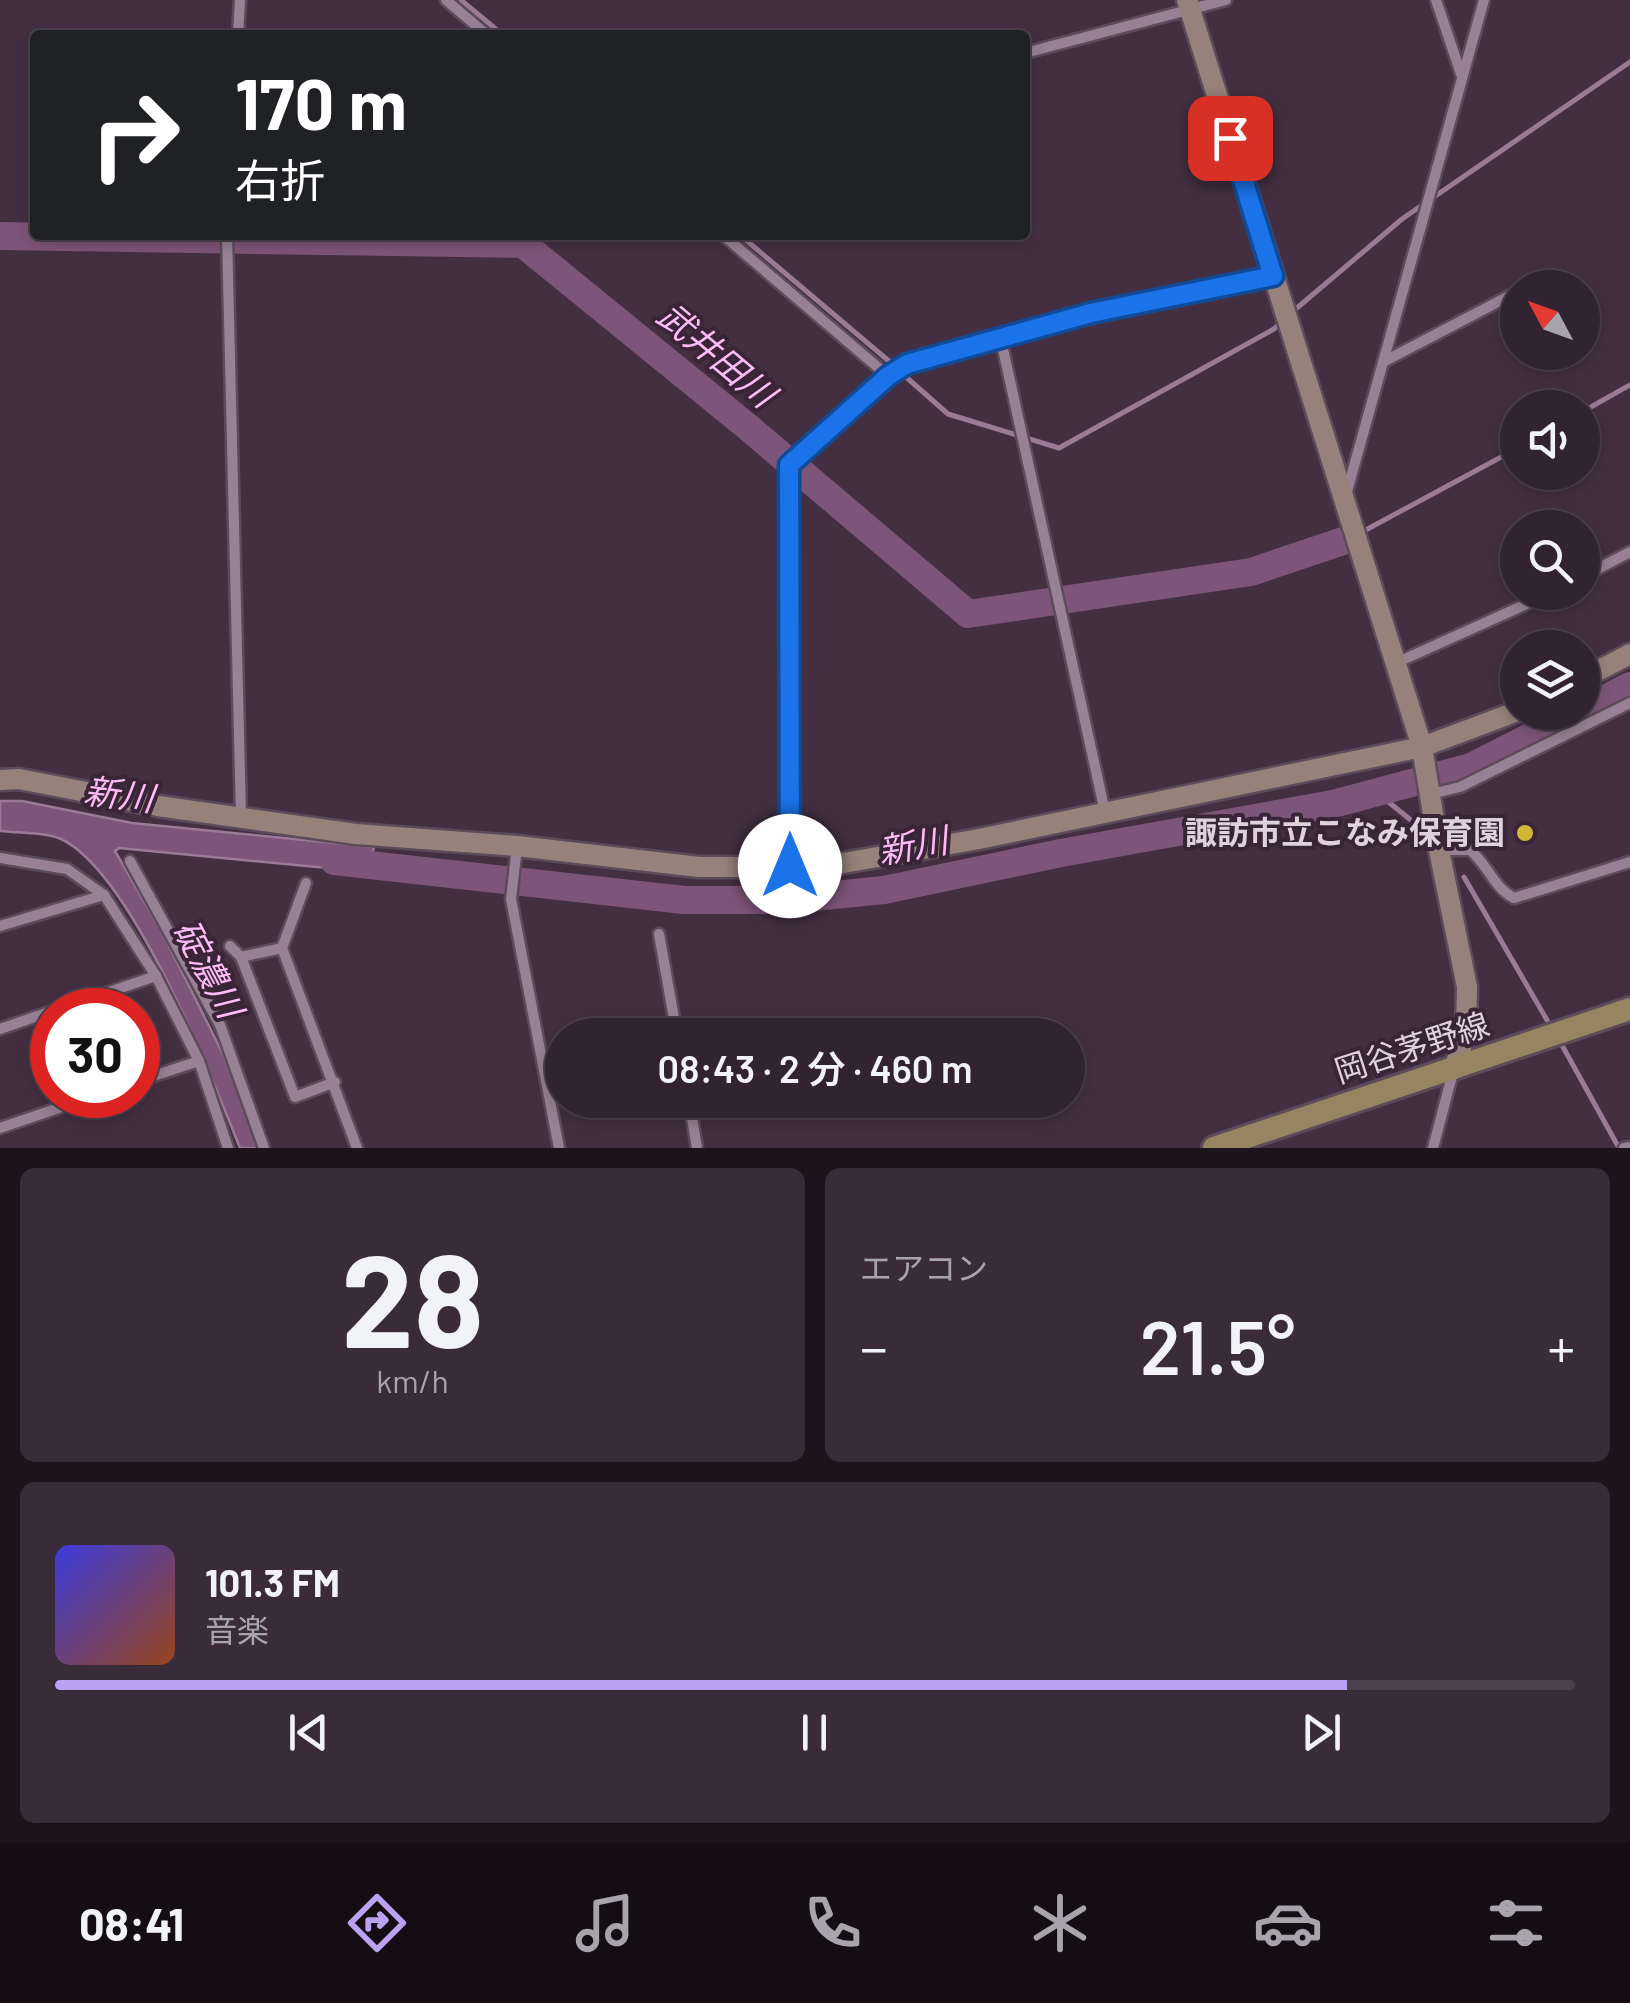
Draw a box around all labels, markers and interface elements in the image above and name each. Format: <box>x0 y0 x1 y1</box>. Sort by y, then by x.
text: 170 m <box>235 60 407 144</box>
icon: right <box>70 70 200 200</box>
pin <box>1188 96 1273 181</box>
icon: arrive <box>1203 111 1258 166</box>
text: 右折 <box>235 152 325 206</box>
north arrow <box>1500 270 1600 370</box>
map controls <box>1500 270 1600 730</box>
water label: 武井田川 <box>650 292 787 417</box>
button: sound <box>1500 390 1600 490</box>
button: search <box>1500 510 1600 610</box>
button: layers <box>1500 630 1600 730</box>
water label: 新川 <box>82 768 161 819</box>
place label: 諏訪市立こなみ保育園 <box>1185 812 1505 850</box>
position arrow <box>738 814 842 918</box>
water label: 新川 <box>875 817 955 871</box>
marker: 諏訪市立こなみ保育園 <box>1514 822 1536 844</box>
water label: 碇濃川 <box>167 912 255 1028</box>
speed limit sign: 30 <box>30 988 160 1118</box>
street label: 岡谷茅野線 <box>1329 1003 1493 1089</box>
text: 08:43 · 2 分 · 460 m <box>658 1045 972 1091</box>
text: 28 <box>341 1218 484 1374</box>
text: エアコン <box>860 1248 988 1286</box>
text: 21.5° <box>1140 1300 1295 1390</box>
text: − <box>860 1313 888 1379</box>
text: + <box>1547 1313 1575 1379</box>
text: km/h <box>376 1361 449 1399</box>
text: 101.3 FM <box>205 1559 340 1605</box>
text: 音楽 <box>205 1610 269 1648</box>
icon: previous <box>281 1705 336 1760</box>
icon: pause <box>787 1705 842 1760</box>
icon: next <box>1294 1705 1349 1760</box>
icon: directions <box>342 1888 412 1958</box>
icon: music <box>570 1888 640 1958</box>
icon: phone <box>798 1888 868 1958</box>
icon: climate <box>1025 1888 1095 1958</box>
icon: car <box>1253 1888 1323 1958</box>
icon: filters <box>1481 1888 1551 1958</box>
text: 08:41 <box>79 1896 184 1950</box>

